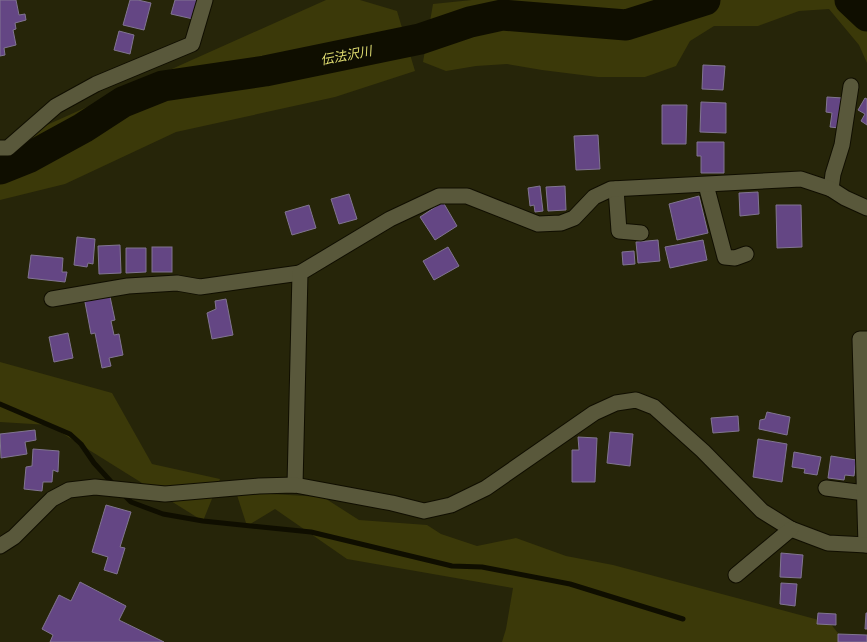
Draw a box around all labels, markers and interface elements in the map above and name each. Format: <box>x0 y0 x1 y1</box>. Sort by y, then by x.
water label: 伝法沢川 <box>319 43 375 67</box>

